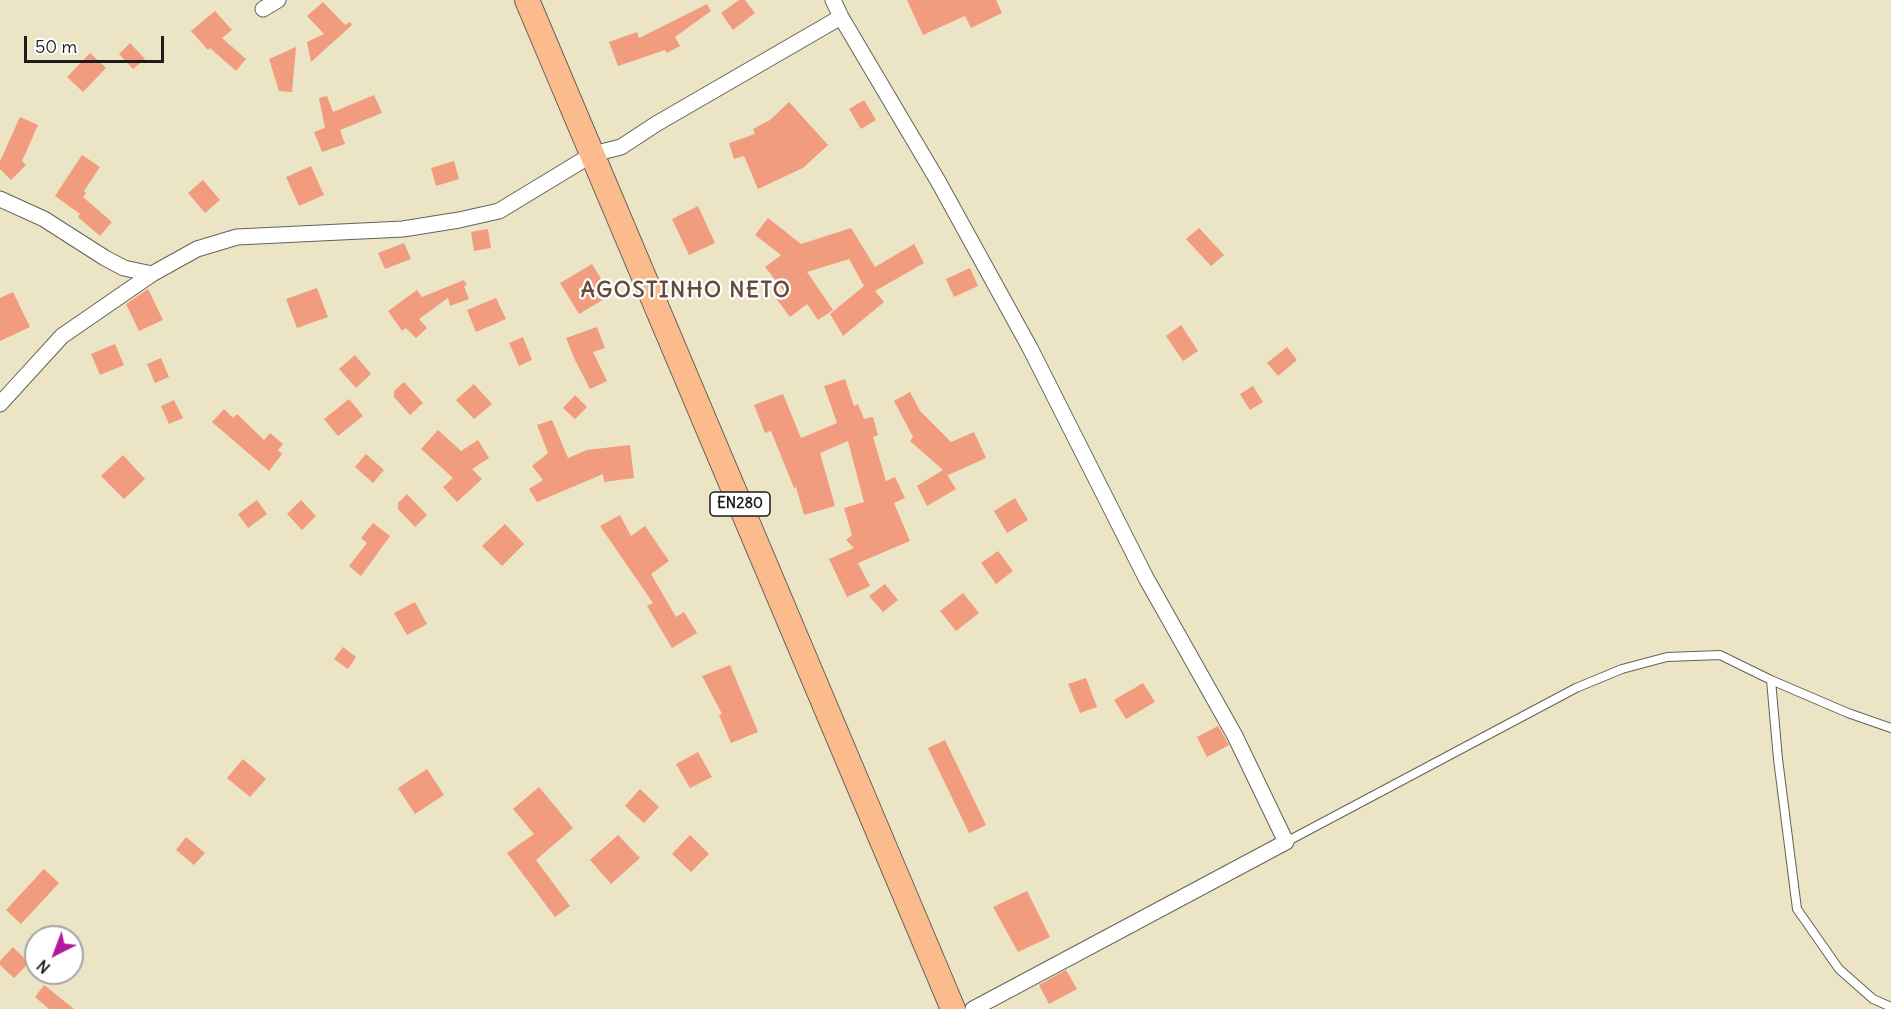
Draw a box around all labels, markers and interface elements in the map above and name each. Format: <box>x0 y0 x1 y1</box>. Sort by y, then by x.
scale bar <box>27 24 166 62</box>
text: 50 m <box>35 35 77 58</box>
district label: AGOSTINHO NETO <box>581 278 791 304</box>
road number: EN280 <box>710 492 770 516</box>
north arrow <box>24 925 84 985</box>
text: N <box>32 956 54 978</box>

